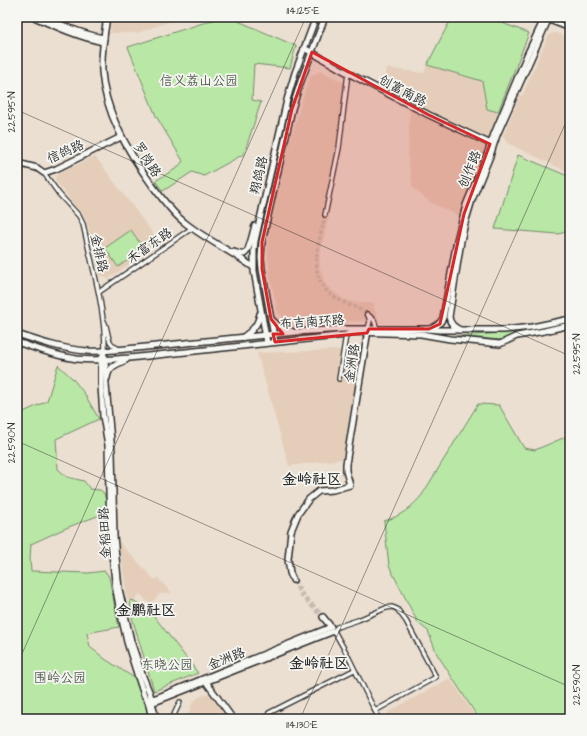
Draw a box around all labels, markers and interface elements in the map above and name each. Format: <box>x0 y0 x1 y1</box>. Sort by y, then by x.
text: 114.125°E <box>287 4 320 18</box>
street label: 创富南路 <box>375 71 430 111</box>
park label: 信义荔山公园 <box>160 72 238 90</box>
text: 22.595°N <box>5 91 19 133</box>
street label: 信鸽路 <box>44 136 87 168</box>
street label: 罗岗路 <box>129 138 165 181</box>
street label: 创作路 <box>454 148 486 191</box>
street label: 翔鸽路 <box>246 154 272 196</box>
street label: 禾富东路 <box>123 224 176 268</box>
street label: 金排路 <box>86 232 112 274</box>
street label: 布吉南环路 <box>279 311 345 333</box>
text: 22.595°N <box>570 333 584 375</box>
street label: 金洲路 <box>340 342 364 384</box>
text: 22.590°N <box>5 423 19 463</box>
district label: 金岭社区 <box>282 469 342 490</box>
street label: 金稻田路 <box>95 507 115 559</box>
district label: 金鹏社区 <box>116 600 176 621</box>
street label: 金洲路 <box>205 643 248 675</box>
district label: 金岭社区 <box>289 653 349 674</box>
park label: 东晓公园 <box>141 656 193 674</box>
text: 22.590°N <box>570 665 584 705</box>
park label: 围岭公园 <box>34 669 86 687</box>
text: 114.130°E <box>286 718 318 732</box>

